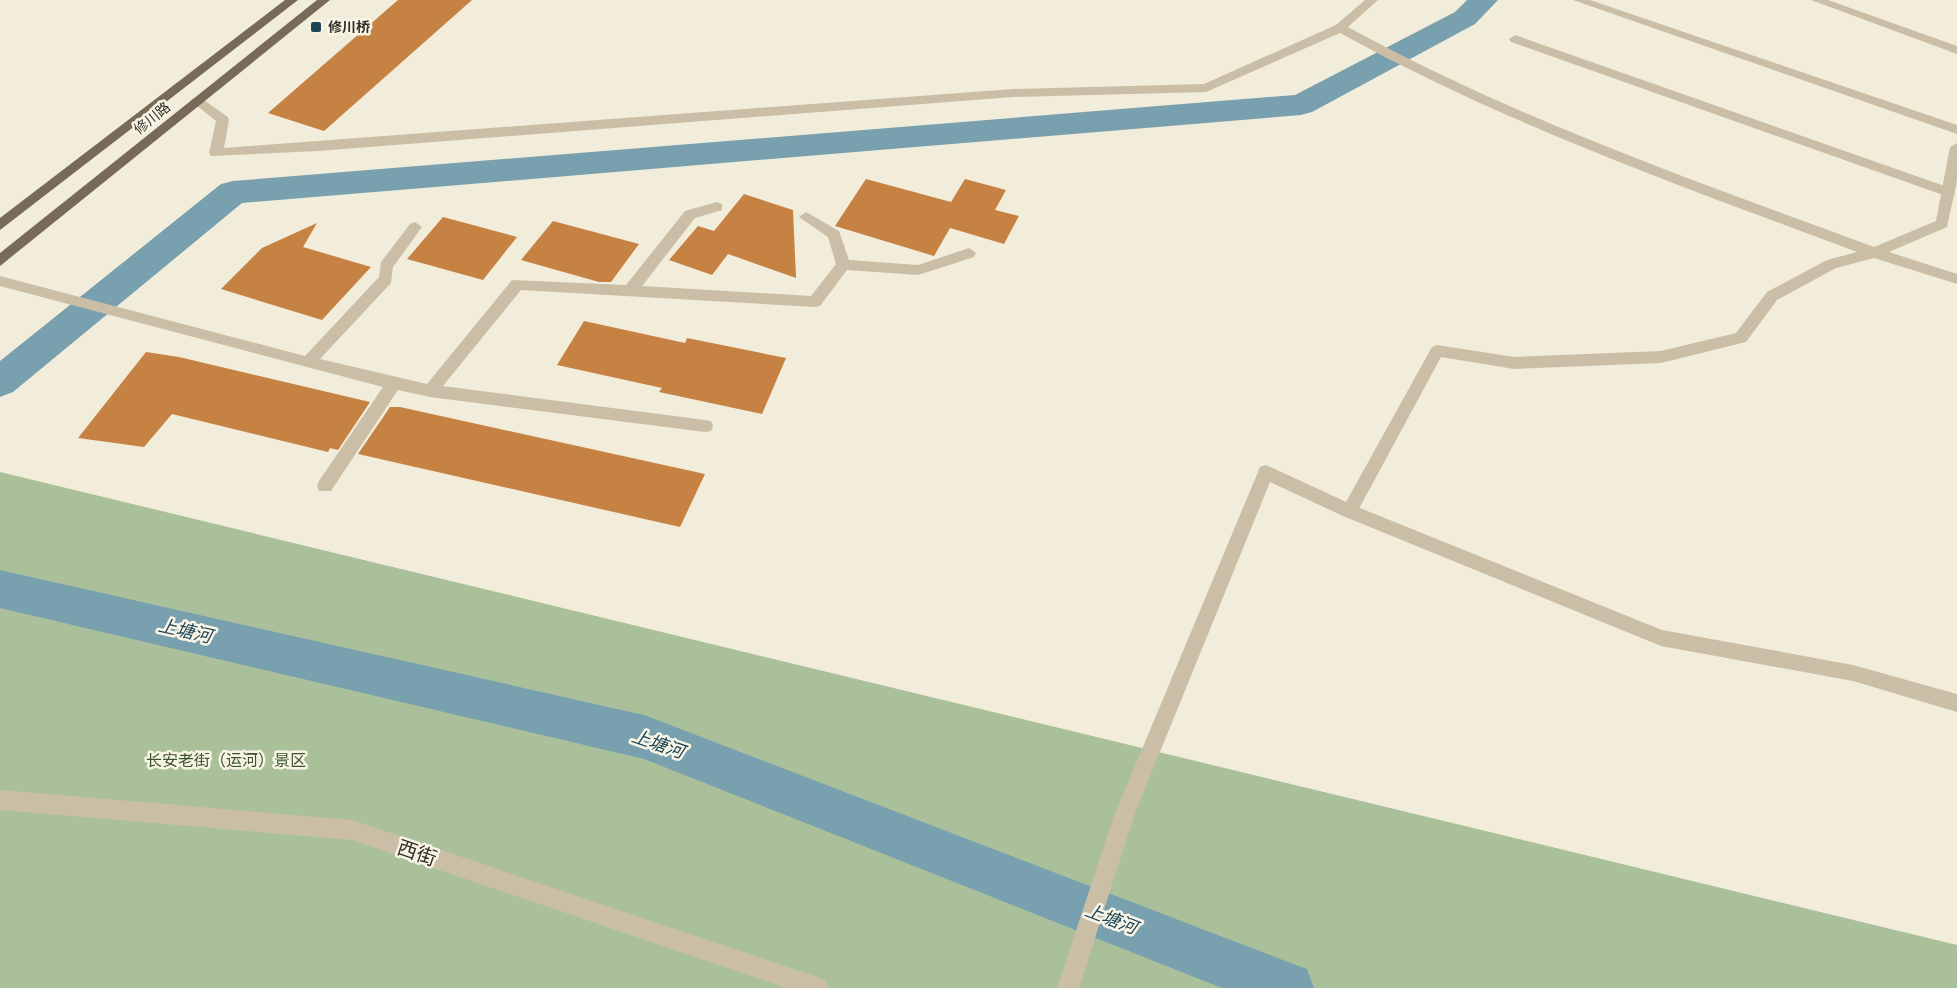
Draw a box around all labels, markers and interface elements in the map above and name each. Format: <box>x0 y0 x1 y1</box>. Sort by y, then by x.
place label: 修川桥 <box>328 17 370 36</box>
marker: 修川桥 <box>309 20 323 34</box>
street label: 修川路 <box>129 97 174 138</box>
water label: 上塘河 <box>156 612 217 648</box>
water label: 上塘河 <box>629 723 691 764</box>
park label: 长安老街（运河）景区 <box>146 749 306 771</box>
street label: 西街 <box>394 833 440 872</box>
water label: 上塘河 <box>1082 897 1144 940</box>

